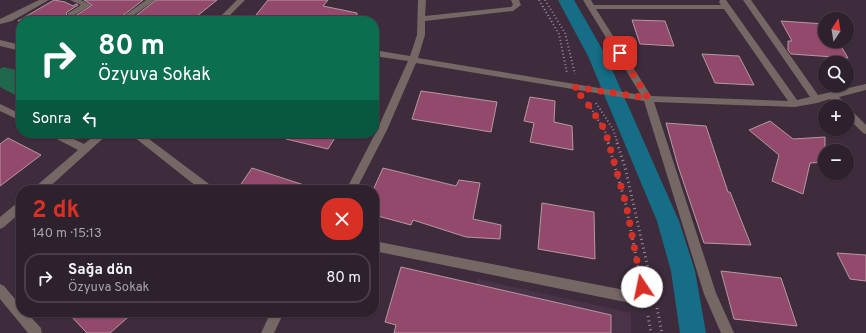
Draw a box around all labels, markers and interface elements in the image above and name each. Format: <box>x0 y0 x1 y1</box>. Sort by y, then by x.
north arrow <box>818 12 854 48</box>
map controls <box>818 12 854 180</box>
text: 80 m <box>98 29 165 65</box>
icon: right <box>32 32 84 84</box>
pin <box>603 36 637 70</box>
icon: arrive <box>609 42 631 64</box>
button: search <box>818 56 854 92</box>
text: Özyuva Sokak <box>98 64 211 87</box>
button: + <box>818 100 854 136</box>
icon: left <box>79 108 101 130</box>
text: Sonra <box>32 110 71 129</box>
button: − <box>818 144 854 180</box>
text: 2 dk <box>32 196 80 226</box>
button: close <box>321 198 363 240</box>
text: 140 m · 15:13 <box>32 226 102 242</box>
text: Sağa dön <box>68 261 133 280</box>
position arrow <box>621 266 663 308</box>
icon: right <box>34 267 56 289</box>
text: 80 m <box>326 269 361 288</box>
text: Özyuva Sokak <box>68 280 149 296</box>

